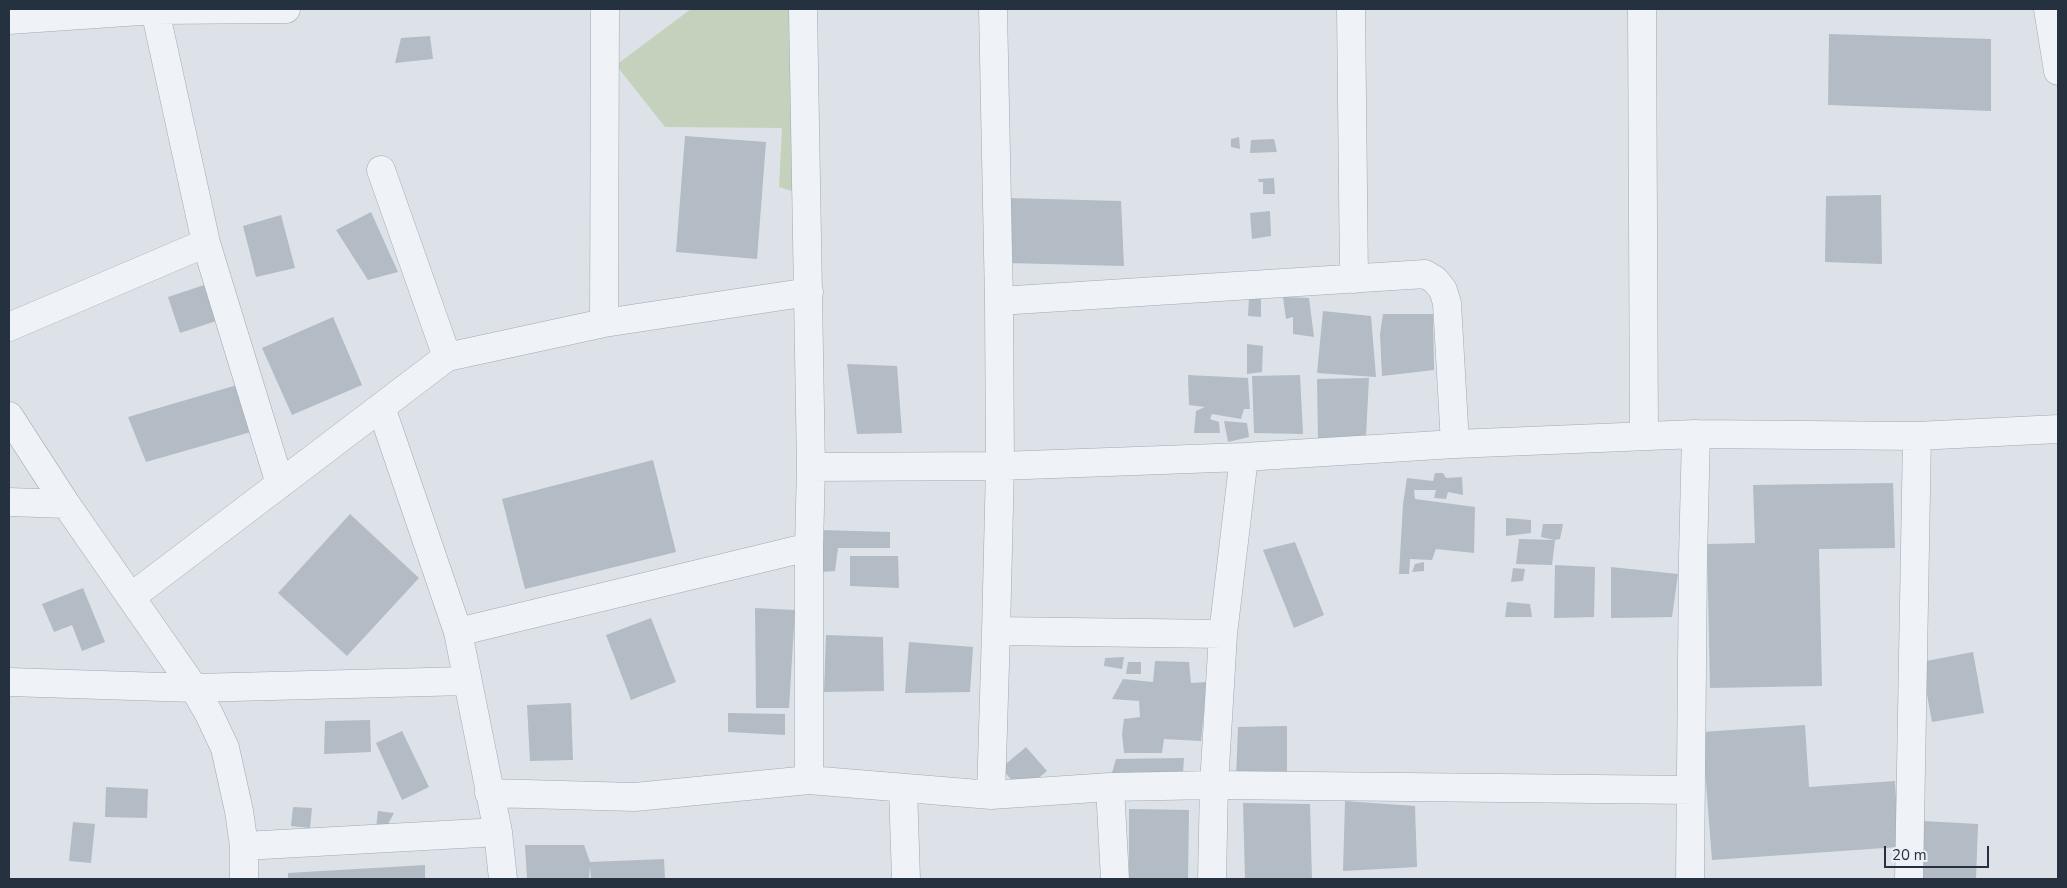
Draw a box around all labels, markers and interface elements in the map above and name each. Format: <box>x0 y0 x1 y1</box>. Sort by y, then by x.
scale bar <box>1887 836 1992 868</box>
text: 20 m <box>1892 845 1927 865</box>

